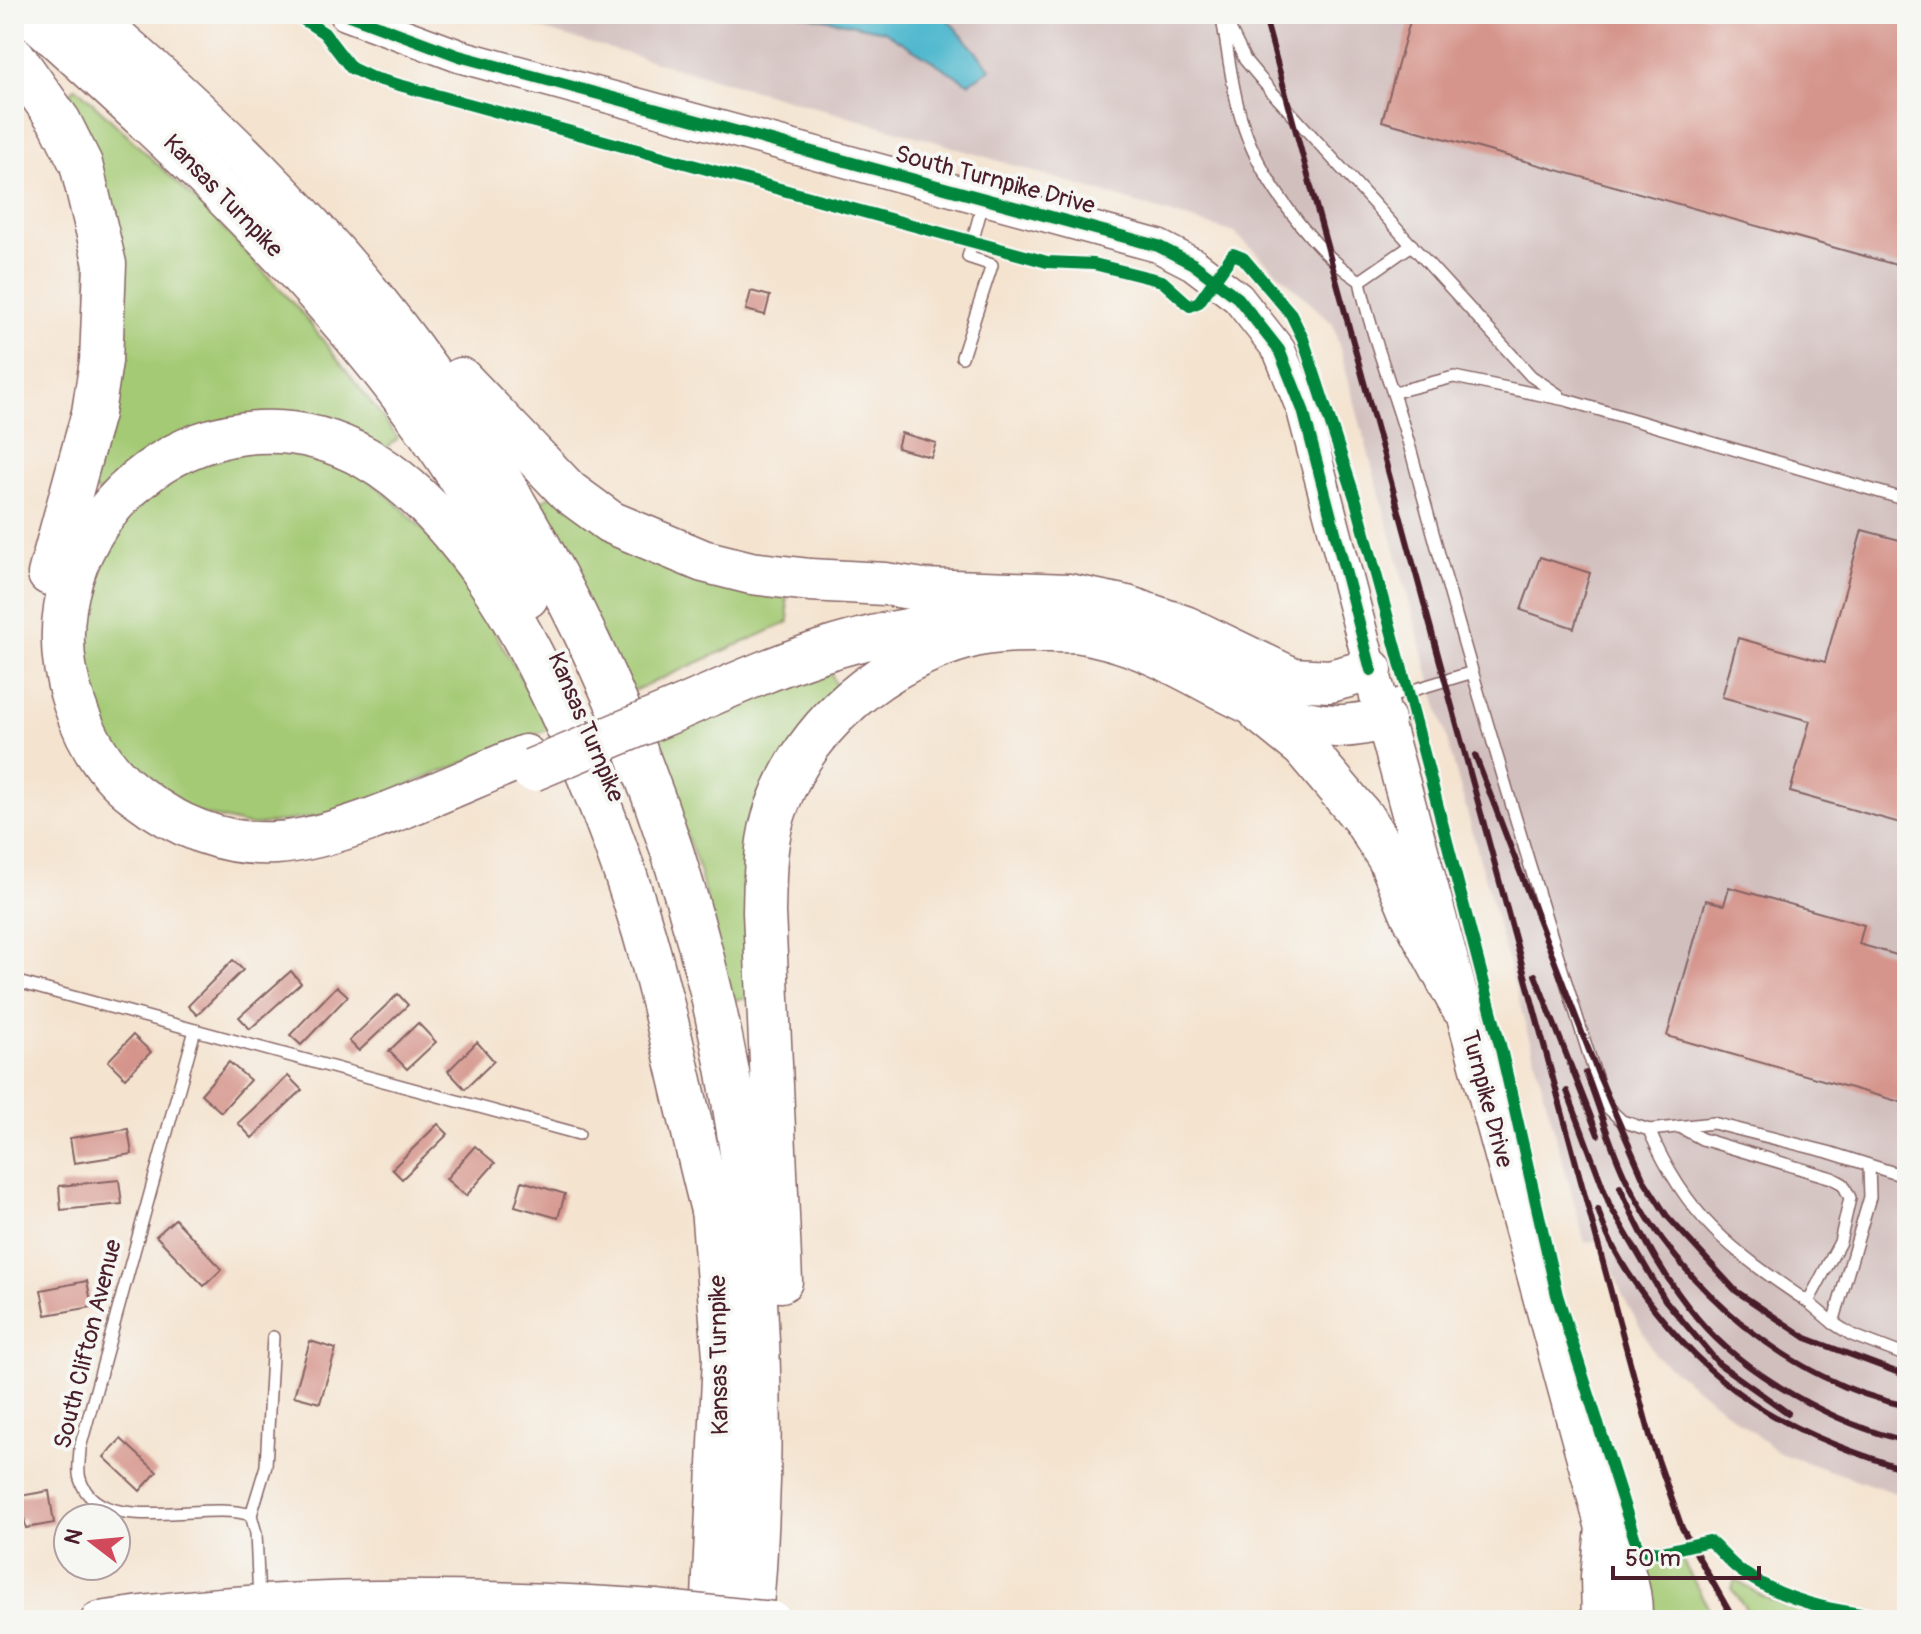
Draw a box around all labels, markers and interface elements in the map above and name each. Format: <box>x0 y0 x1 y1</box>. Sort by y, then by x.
street label: Kansas Turnpike <box>157 128 289 264</box>
street label: South Turnpike Drive <box>892 139 1098 221</box>
street label: Kansas Turnpike <box>541 648 631 807</box>
street label: Turnpike Drive <box>1455 1027 1519 1171</box>
street label: South Clifton Avenue <box>48 1236 128 1452</box>
street label: Kansas Turnpike <box>703 1275 735 1435</box>
north arrow <box>52 1502 132 1582</box>
text: N <box>58 1526 89 1548</box>
scale bar <box>1613 1530 1759 1580</box>
text: 50 m <box>1625 1544 1681 1573</box>

